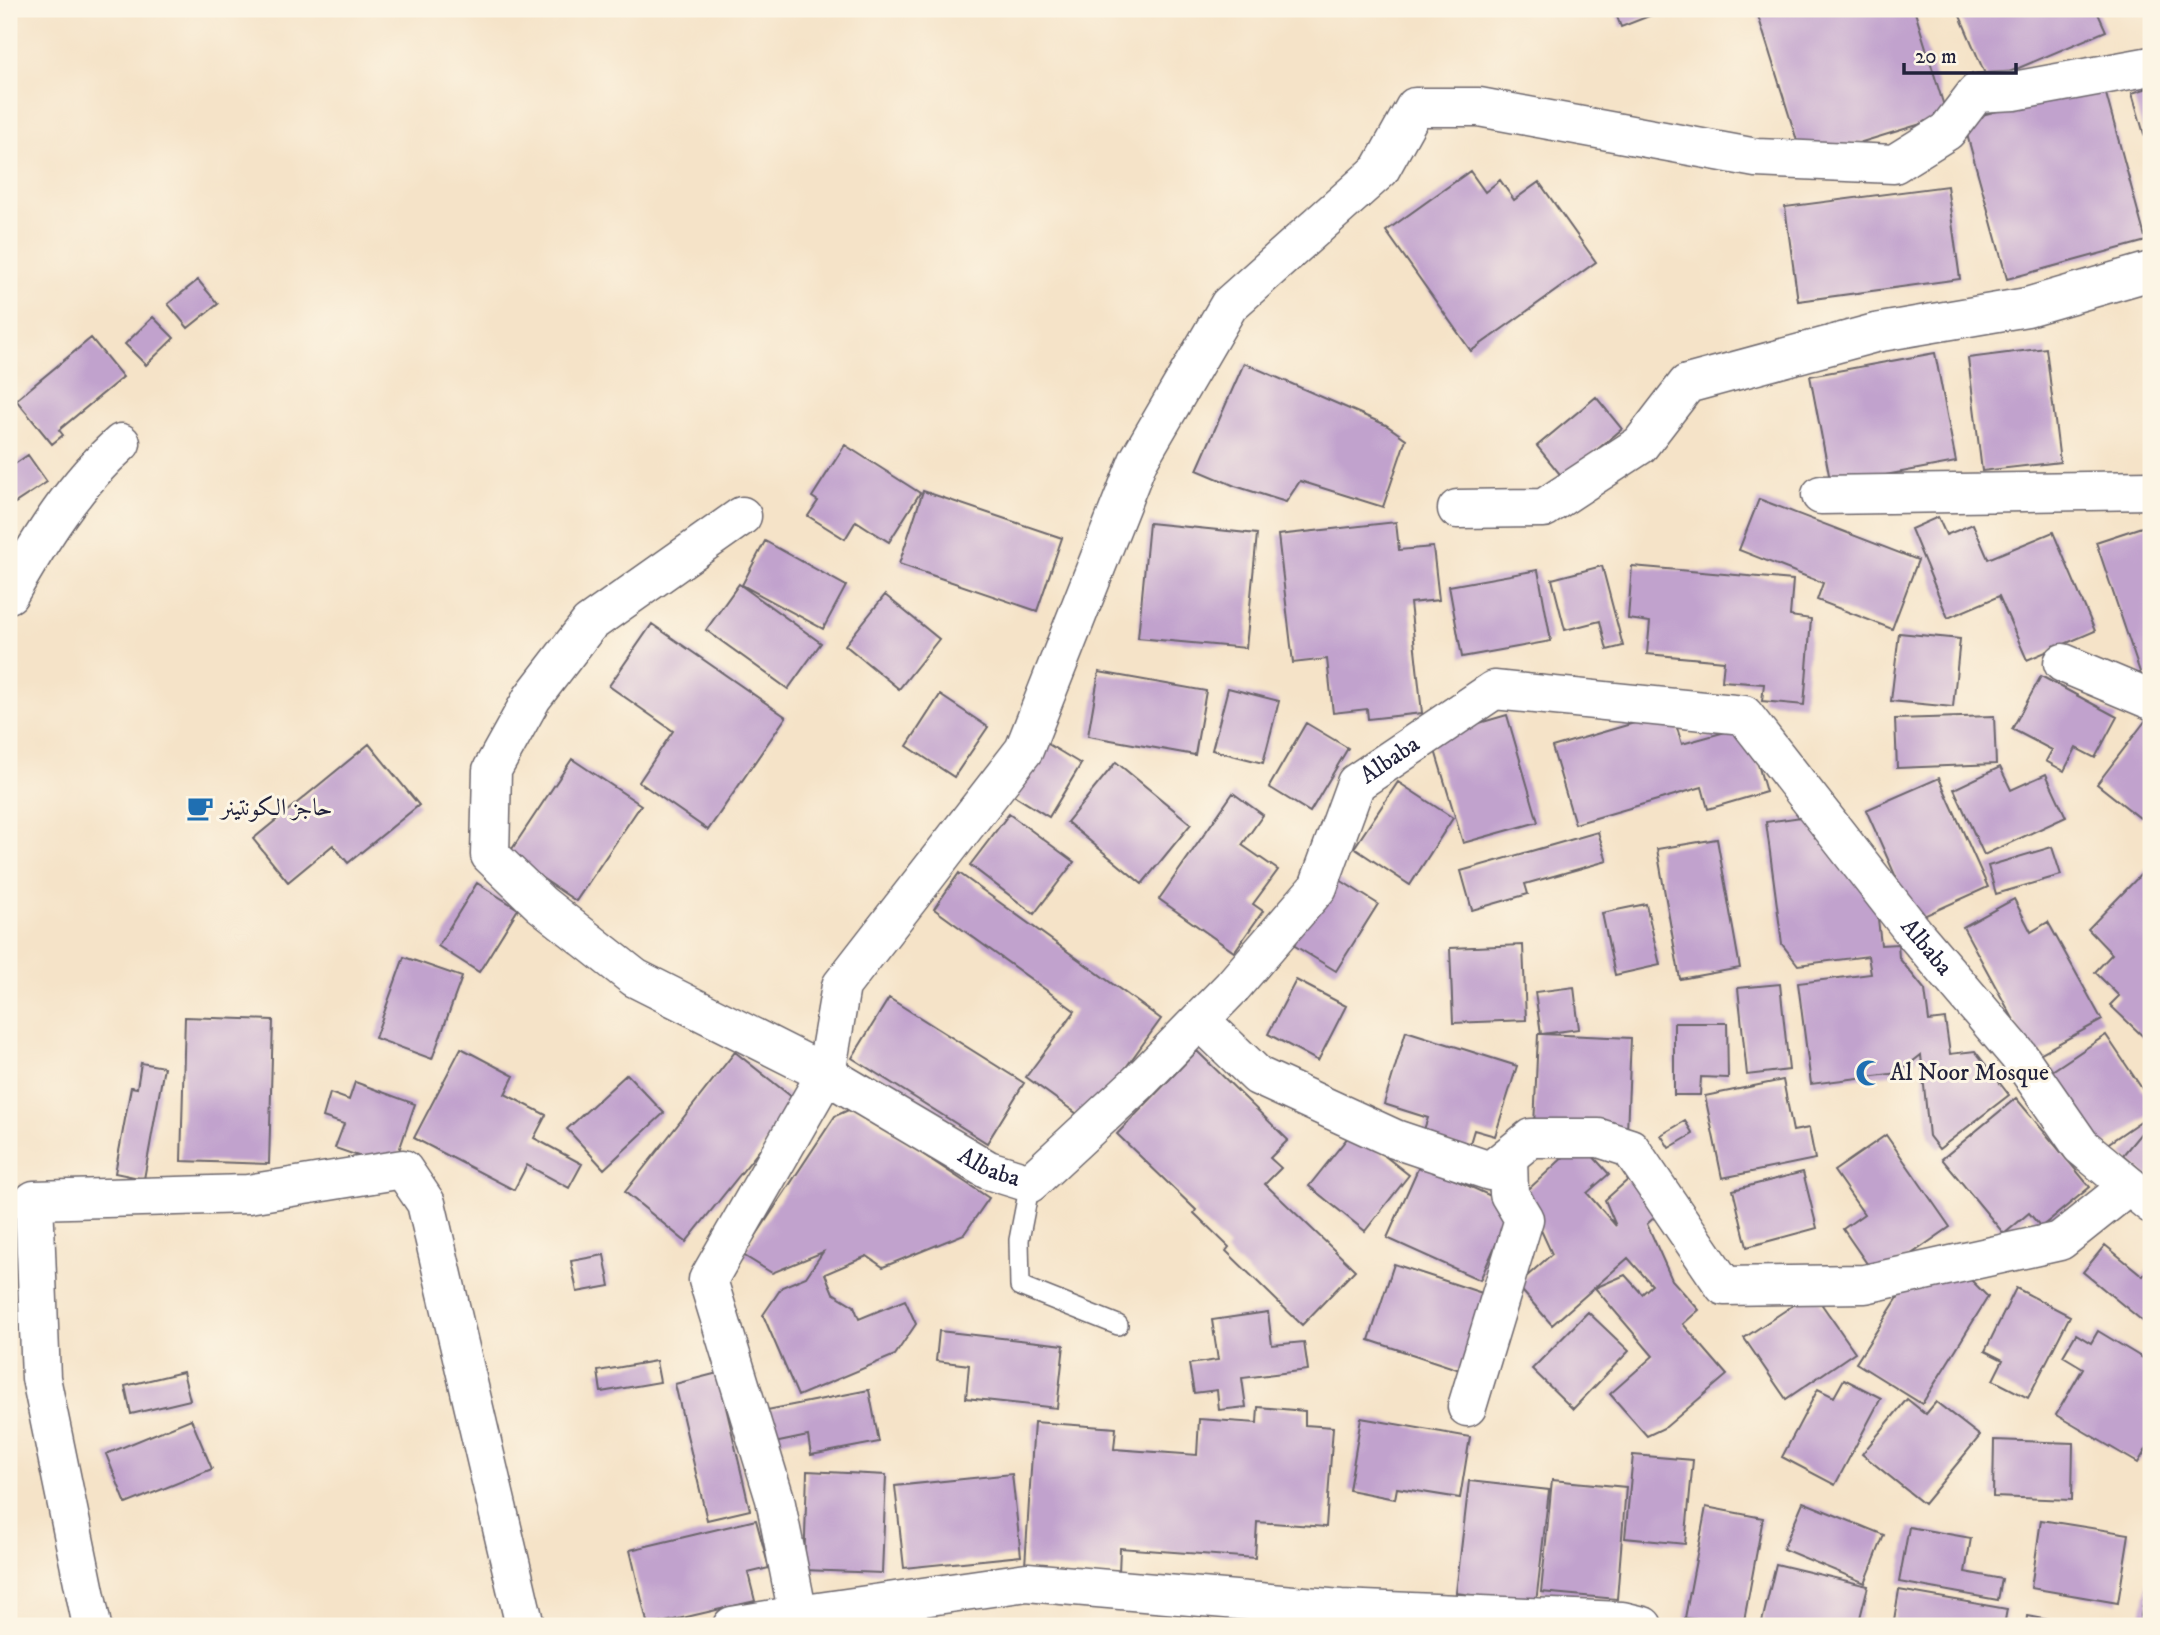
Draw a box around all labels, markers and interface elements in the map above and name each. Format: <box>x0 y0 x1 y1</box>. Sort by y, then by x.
scale bar <box>1904 32 2016 76</box>
text: 20 m <box>1915 44 1957 70</box>
street label: Albaba <box>1354 729 1426 791</box>
cafe icon: حاجز الكونتينر <box>185 793 215 823</box>
place label: حاجز الكونتينر <box>218 793 333 823</box>
street label: Albaba <box>1894 913 1959 983</box>
mosque icon: Al Noor Mosque <box>1854 1058 1884 1088</box>
place label: Al Noor Mosque <box>1890 1058 2049 1088</box>
street label: Albaba <box>952 1140 1025 1194</box>

